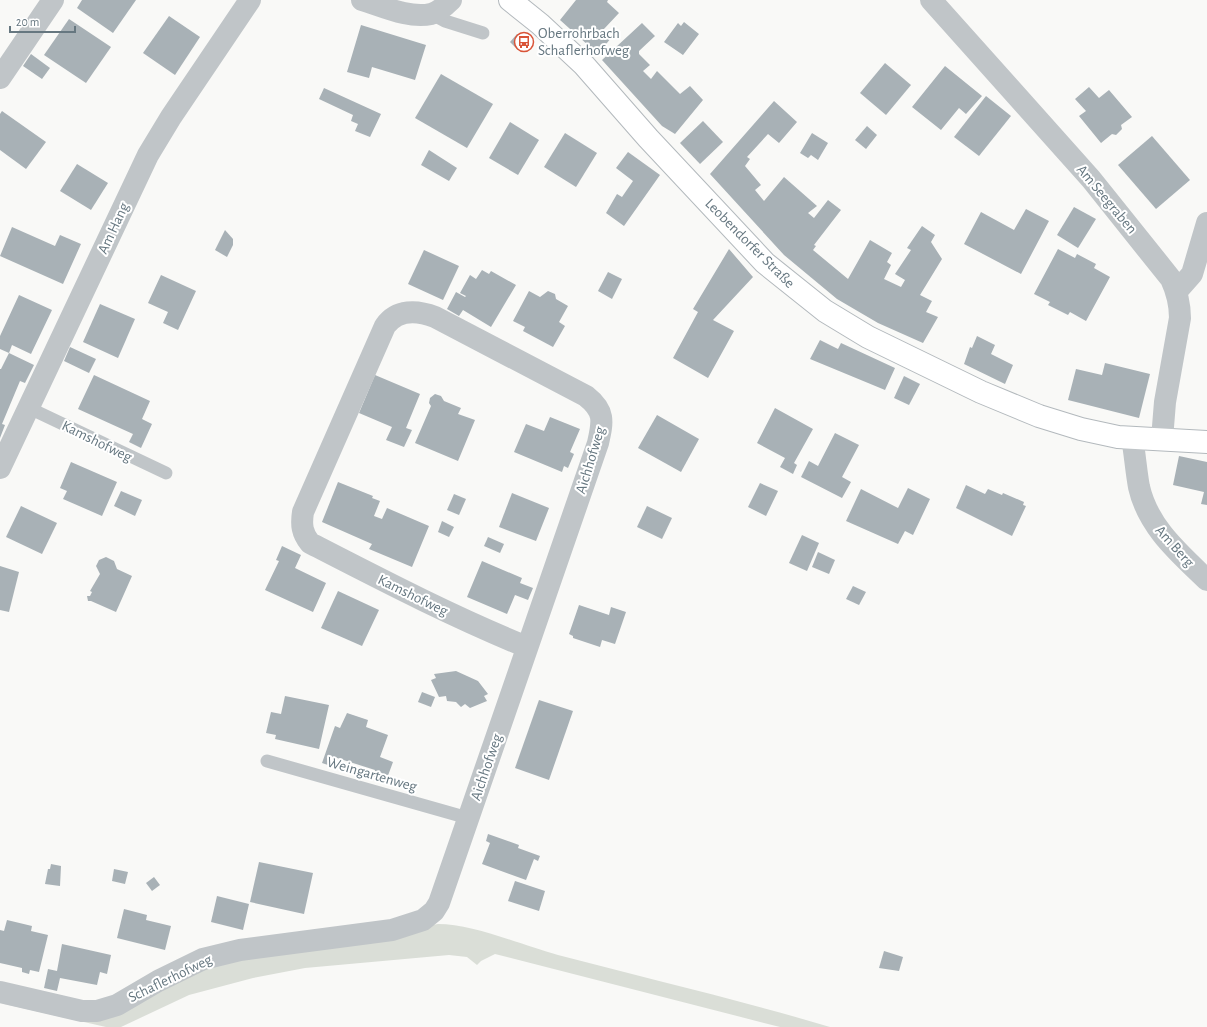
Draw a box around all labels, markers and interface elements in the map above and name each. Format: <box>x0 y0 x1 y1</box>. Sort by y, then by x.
scale bar <box>10 8 75 34</box>
text: 20 m <box>16 16 39 28</box>
place label: Oberrohrbach Schaflerhofweg <box>538 26 630 58</box>
bus stop icon: Oberrohrbach Schaflerhofweg <box>513 31 535 53</box>
street label: Am Seegraben <box>1074 162 1140 237</box>
street label: Leobendorfer Straße <box>702 196 797 291</box>
street label: Am Hang <box>95 200 132 256</box>
street label: Kamshofweg <box>59 418 135 465</box>
street label: Aichhofweg <box>573 424 608 496</box>
street label: Am Berg <box>1152 523 1197 570</box>
street label: Kamshofweg <box>375 572 451 619</box>
street label: Aichhofweg <box>468 731 505 802</box>
street label: Weingartenweg <box>325 754 419 795</box>
street label: Schaflerhofweg <box>126 951 215 1005</box>

